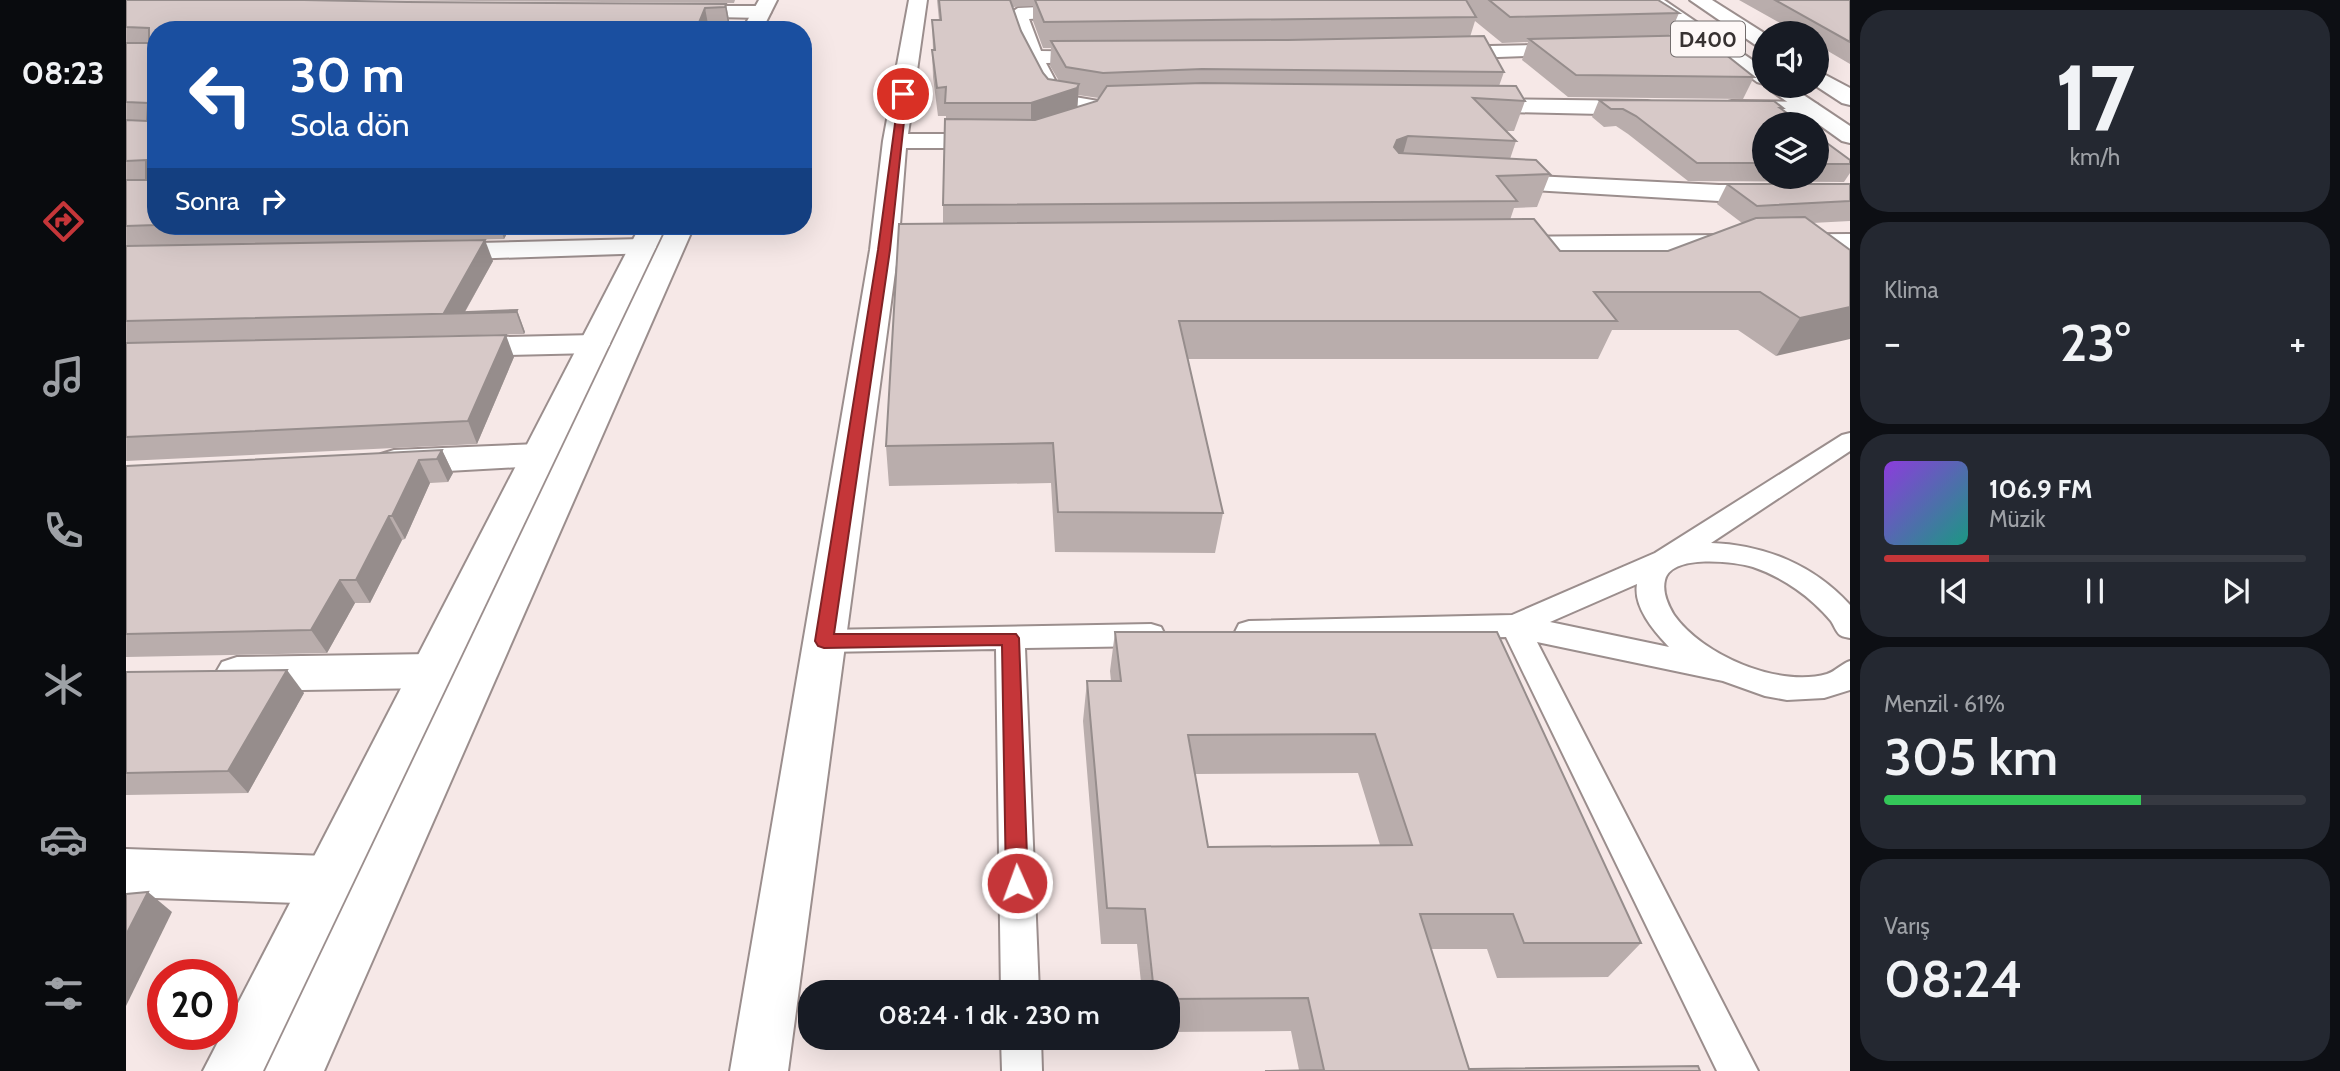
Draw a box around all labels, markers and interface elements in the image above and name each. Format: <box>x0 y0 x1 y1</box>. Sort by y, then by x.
map controls <box>1752 21 1829 189</box>
button: sound <box>1752 21 1829 98</box>
road number: D400 <box>1671 22 1745 56</box>
text: 17 <box>2055 42 2135 153</box>
text: 30 m <box>290 45 405 104</box>
icon: left <box>175 49 266 140</box>
text: 08:23 <box>21 53 105 92</box>
pin <box>873 64 933 124</box>
icon: arrive <box>884 75 922 113</box>
text: Sola dön <box>290 105 410 144</box>
button: layers <box>1752 112 1829 189</box>
text: km/h <box>2070 143 2120 171</box>
icon: right <box>254 182 292 220</box>
text: Sonra <box>175 185 240 217</box>
icon: directions <box>39 197 88 246</box>
text: Klima <box>1884 276 1939 304</box>
text: 23° <box>2060 311 2130 374</box>
text: − <box>1884 319 1901 366</box>
text: + <box>2289 319 2306 366</box>
icon: music <box>39 352 88 401</box>
text: 106.9 FM <box>1989 473 2092 505</box>
text: Müzik <box>1989 505 2045 533</box>
icon: phone <box>39 506 88 555</box>
icon: previous <box>1935 572 1973 610</box>
icon: pause <box>2076 572 2114 610</box>
icon: next <box>2217 572 2255 610</box>
icon: climate <box>39 660 88 709</box>
text: Menzil · 61% <box>1884 690 2005 718</box>
text: 305 km <box>1884 725 2058 788</box>
icon: car <box>39 815 88 864</box>
position arrow <box>980 846 1054 920</box>
text: Varış <box>1884 912 1930 940</box>
text: 08:24 <box>1884 947 2022 1010</box>
speed limit sign: 20 <box>147 959 238 1050</box>
icon: filters <box>39 969 88 1018</box>
text: 08:24 · 1 dk · 230 m <box>878 999 1100 1031</box>

